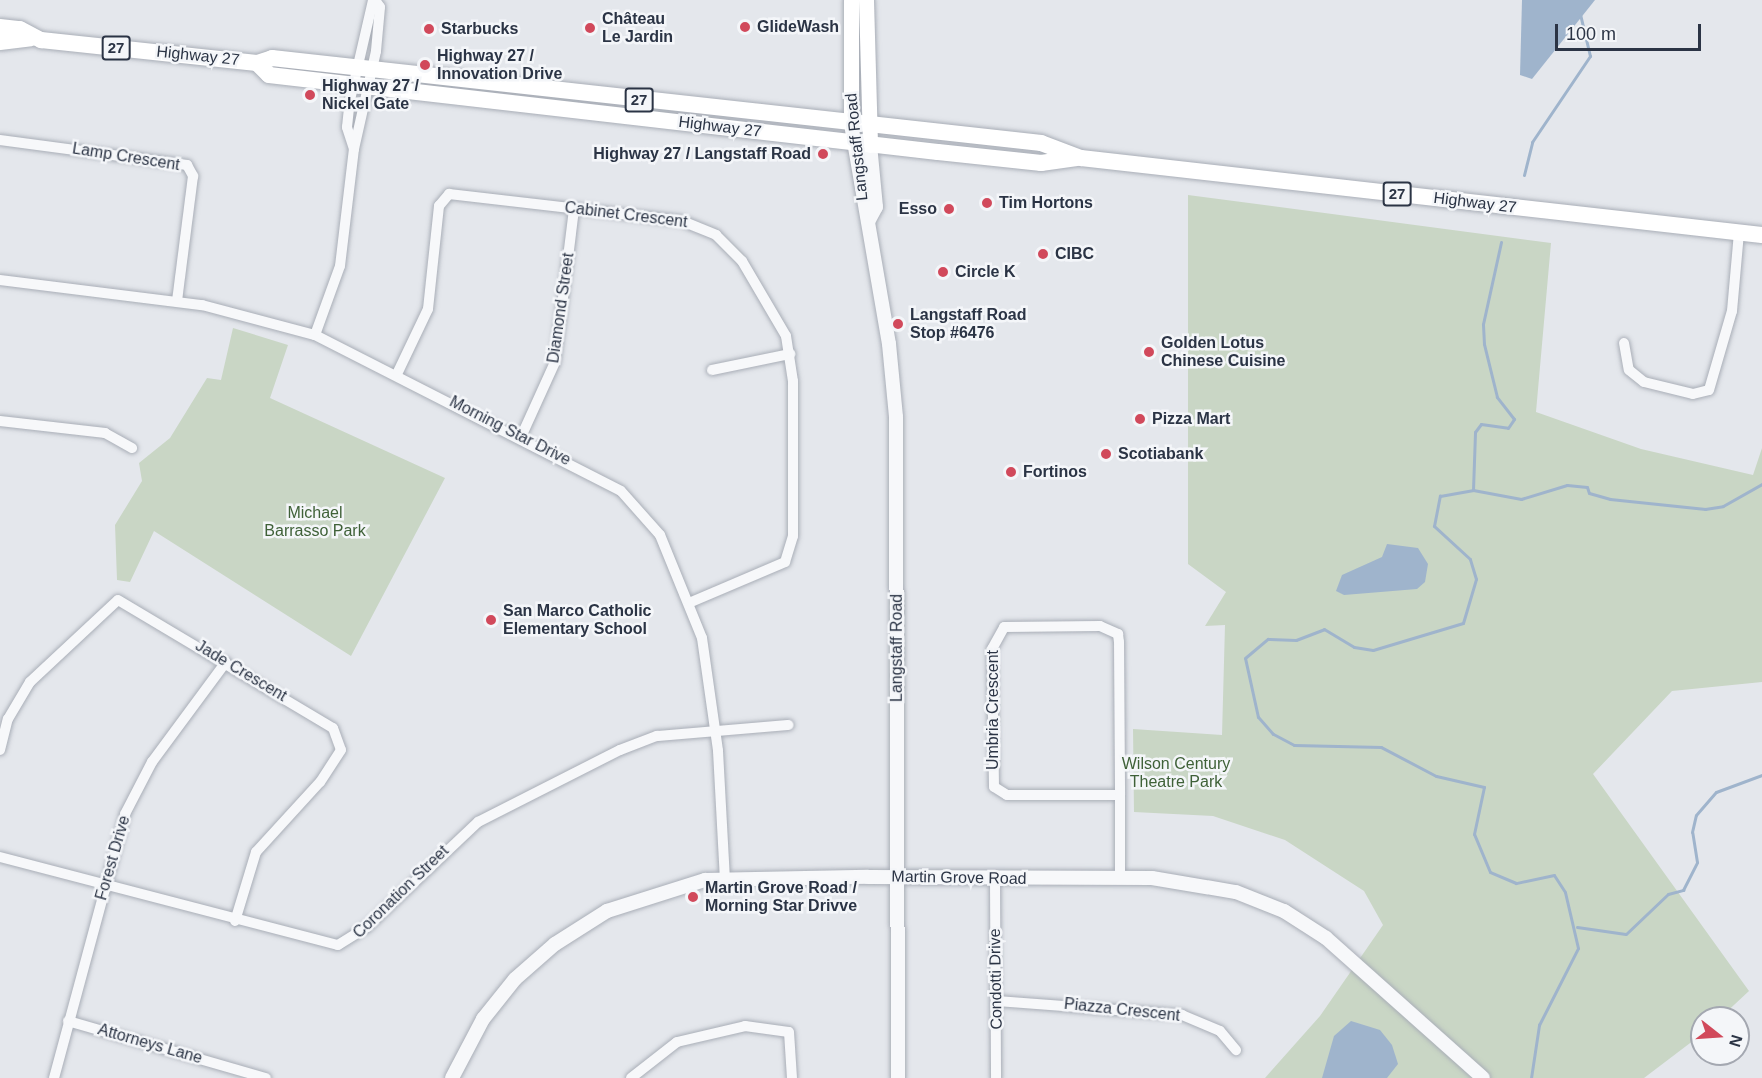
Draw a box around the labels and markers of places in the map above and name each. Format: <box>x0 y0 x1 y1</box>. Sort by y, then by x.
place label: Château Le Jardin <box>602 9 673 47</box>
place label: GlideWash <box>757 17 839 37</box>
place label: Starbucks <box>441 19 518 39</box>
marker: GlideWash <box>738 20 752 34</box>
marker: Château Le Jardin <box>583 21 597 35</box>
marker: Starbucks <box>422 22 436 36</box>
place label: Highway 27 / Innovation Drive <box>437 46 562 84</box>
marker: Highway 27 / Innovation Drive <box>418 58 432 72</box>
place label: Highway 27 / Nickel Gate <box>322 76 419 114</box>
marker: Highway 27 / Nickel Gate <box>303 88 317 102</box>
place label: Highway 27 / Langstaff Road <box>593 144 811 164</box>
marker: Highway 27 / Langstaff Road <box>816 147 830 161</box>
place label: Tim Hortons <box>999 193 1093 213</box>
marker: Tim Hortons <box>980 196 994 210</box>
place label: Esso <box>899 199 937 219</box>
marker: Esso <box>942 202 956 216</box>
place label: CIBC <box>1055 244 1094 264</box>
marker: CIBC <box>1036 247 1050 261</box>
place label: Circle K <box>955 262 1015 282</box>
marker: Circle K <box>936 265 950 279</box>
place label: Langstaff Road Stop #6476 <box>910 305 1026 343</box>
marker: Langstaff Road Stop #6476 <box>891 317 905 331</box>
place label: Golden Lotus Chinese Cuisine <box>1161 333 1285 371</box>
marker: Golden Lotus Chinese Cuisine <box>1142 345 1156 359</box>
place label: Pizza Mart <box>1152 409 1230 429</box>
marker: Pizza Mart <box>1133 412 1147 426</box>
place label: Scotiabank <box>1118 444 1203 464</box>
marker: Scotiabank <box>1099 447 1113 461</box>
place label: Fortinos <box>1023 462 1087 482</box>
marker: Fortinos <box>1004 465 1018 479</box>
place label: San Marco Catholic Elementary School <box>503 601 651 639</box>
marker: San Marco Catholic Elementary School <box>484 613 498 627</box>
place label: Martin Grove Road / Morning Star Drivve <box>705 878 857 916</box>
marker: Martin Grove Road / Morning Star Drivve <box>686 890 700 904</box>

